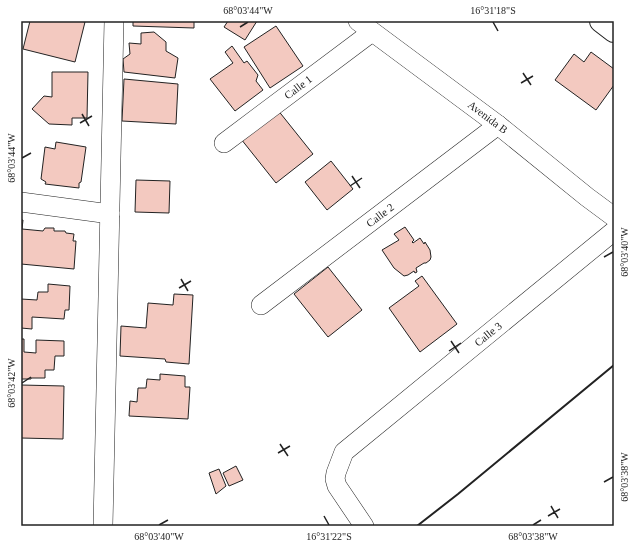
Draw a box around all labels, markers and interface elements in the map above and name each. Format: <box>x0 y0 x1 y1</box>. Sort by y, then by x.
text: 68°03'44"W <box>223 5 273 16</box>
text: 16°31'18"S <box>470 5 516 16</box>
street label: Calle 1 <box>282 73 314 101</box>
street label: Avenida B <box>466 98 510 136</box>
text: 68°03'44"W <box>6 133 17 183</box>
street label: Calle 2 <box>364 201 396 229</box>
text: 68°03'40"W <box>619 227 630 277</box>
street label: Calle 3 <box>472 319 504 349</box>
text: 68°03'42"W <box>6 358 17 408</box>
text: 68°03'38"W <box>619 452 630 502</box>
text: 68°03'40"W <box>134 531 184 542</box>
text: 16°31'22"S <box>306 531 352 542</box>
text: 68°03'38"W <box>508 531 558 542</box>

